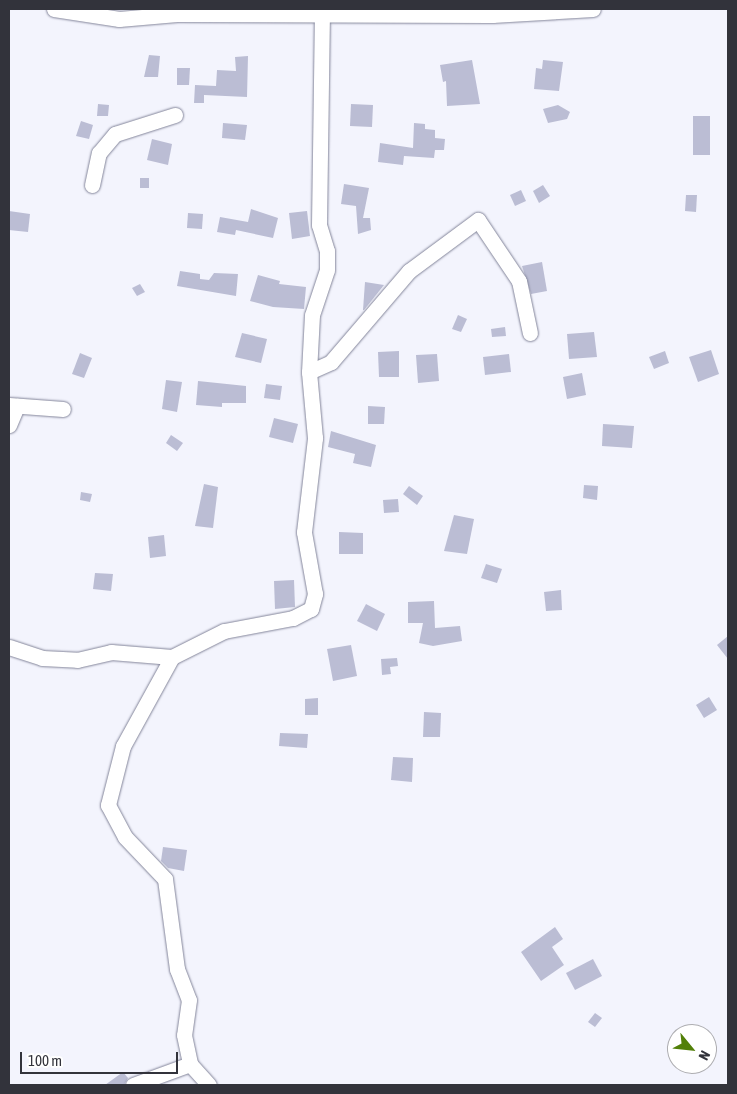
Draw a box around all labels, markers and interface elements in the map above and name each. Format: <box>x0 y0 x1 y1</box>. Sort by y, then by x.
north arrow <box>667 1024 717 1074</box>
scale bar <box>22 1042 180 1074</box>
text: N <box>695 1048 713 1063</box>
text: 100 m <box>28 1052 62 1069</box>

